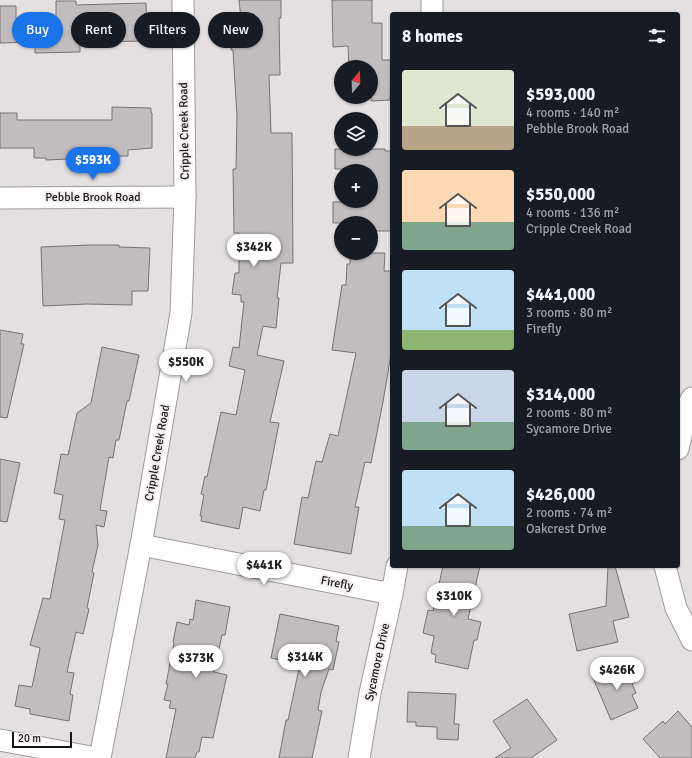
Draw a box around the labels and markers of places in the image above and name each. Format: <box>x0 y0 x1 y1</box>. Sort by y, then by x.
pin: $593K <box>65 147 121 181</box>
pin: $342K <box>226 234 282 268</box>
pin: $550K <box>158 349 214 383</box>
pin: $441K <box>236 552 292 586</box>
pin: $310K <box>426 583 482 617</box>
pin: $314K <box>277 644 333 678</box>
pin: $373K <box>168 645 224 679</box>
pin: $426K <box>589 657 645 691</box>

